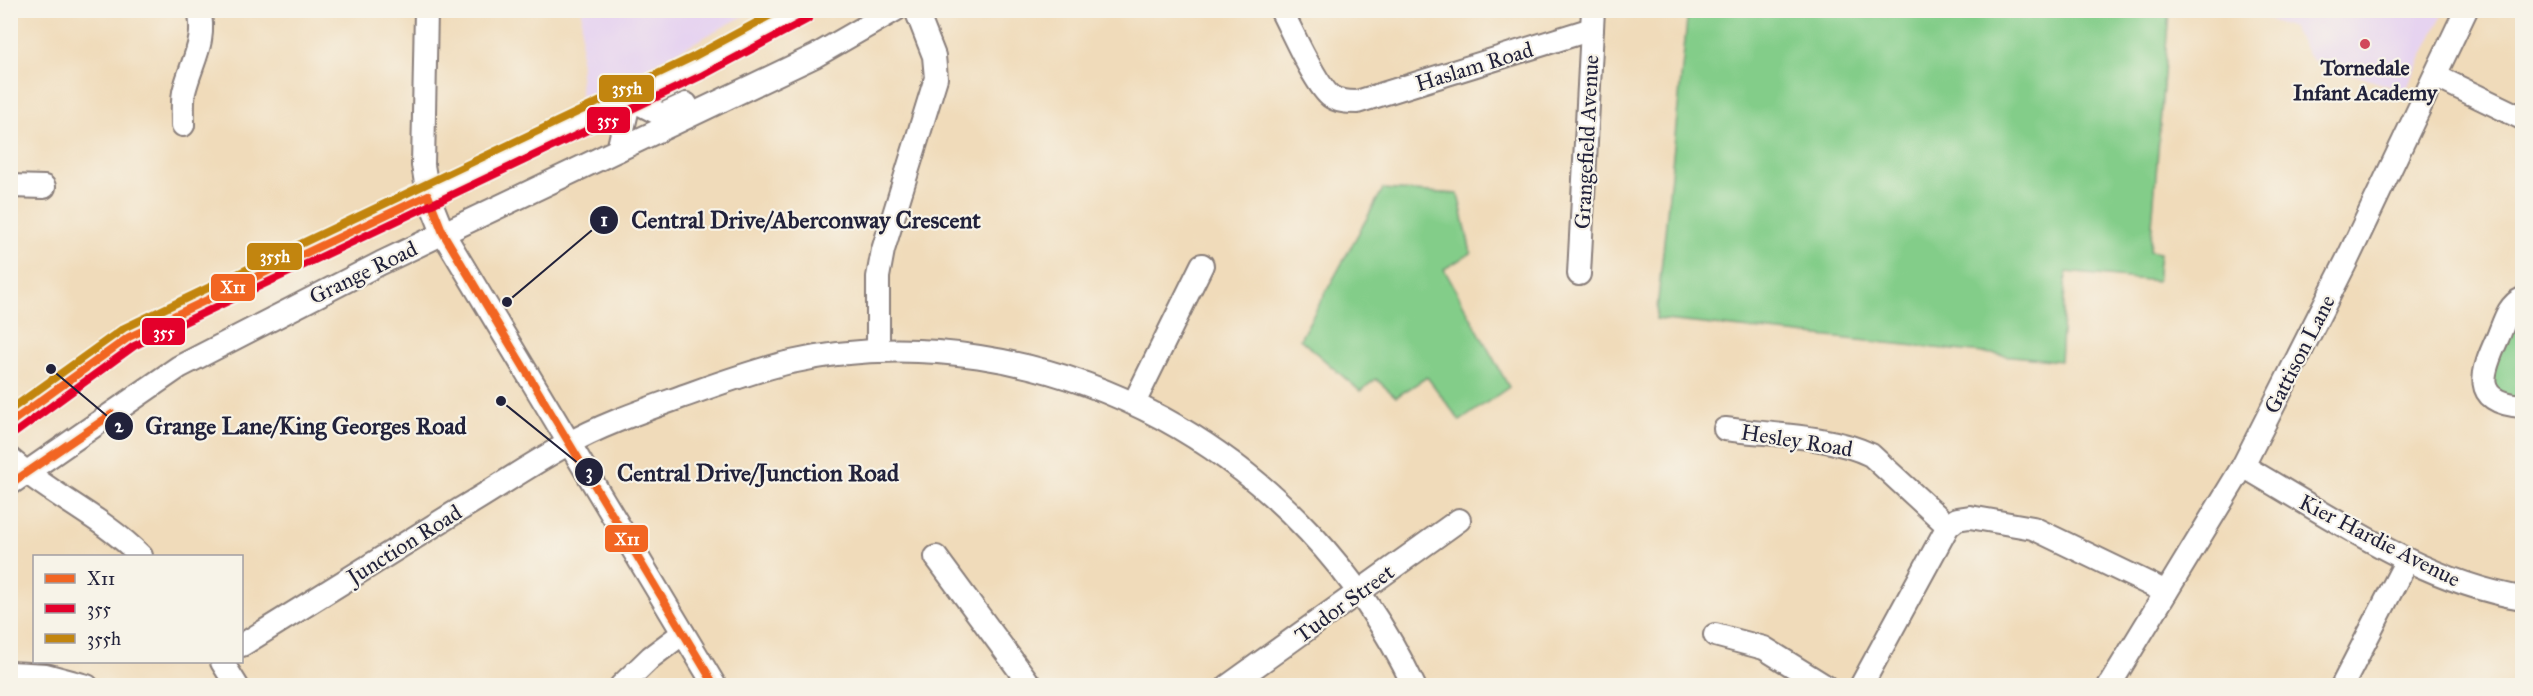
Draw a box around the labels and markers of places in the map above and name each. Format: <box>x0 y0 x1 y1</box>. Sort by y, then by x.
marker: Tornedale Infant Academy <box>2358 37 2372 51</box>
place label: Tornedale Infant Academy <box>2293 54 2439 106</box>
callout: Central Drive/Aberconway Crescent <box>589 199 992 241</box>
callout: Grange Lane/King Georges Road <box>104 405 479 447</box>
callout: Central Drive/Junction Road <box>574 451 911 493</box>

